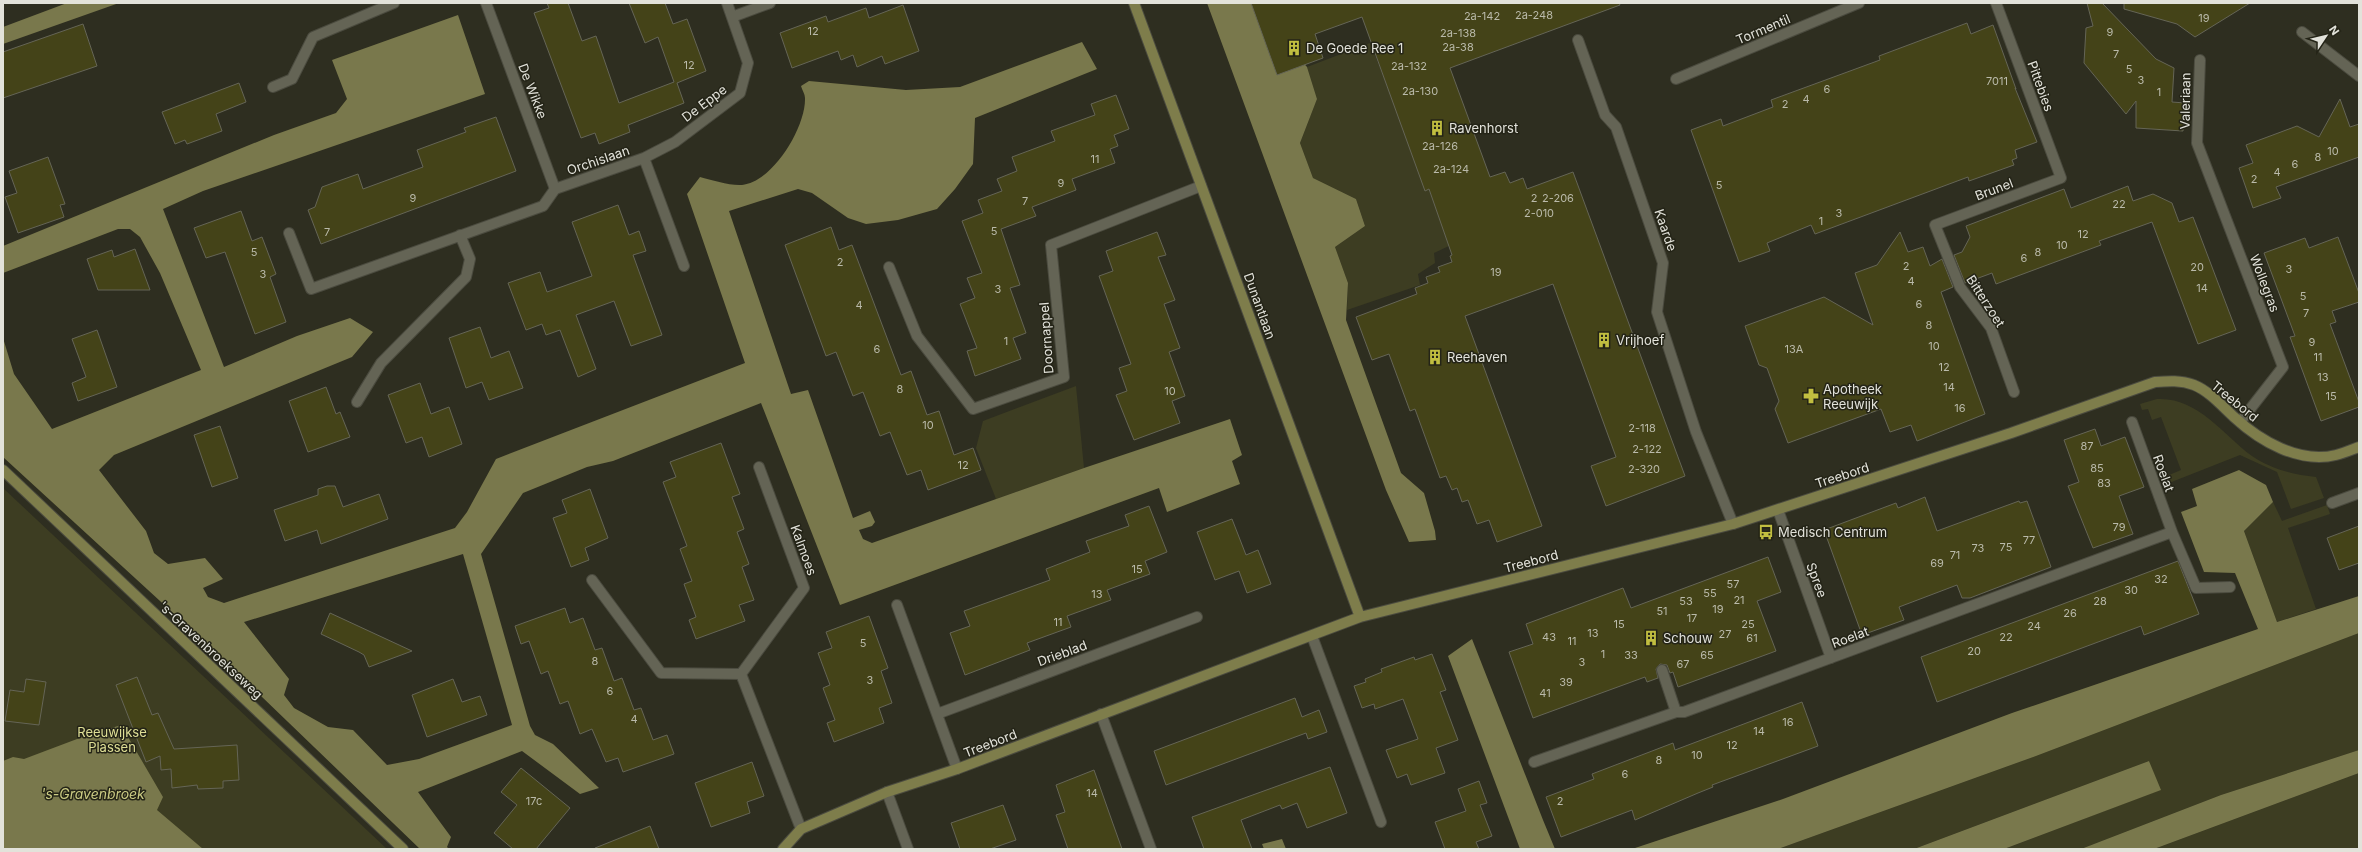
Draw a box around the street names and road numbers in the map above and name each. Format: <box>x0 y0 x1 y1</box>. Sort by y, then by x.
street label: Tormentil <box>1733 10 1793 48</box>
street label: Pittebies <box>2024 59 2058 114</box>
street label: De Wikke <box>515 61 551 121</box>
street label: Valeriaan <box>2177 72 2193 130</box>
street label: De Eppe <box>678 81 730 125</box>
street label: Orchislaan <box>565 142 631 178</box>
street label: Brunel <box>1973 174 2015 204</box>
street label: Kaarde <box>1651 207 1681 253</box>
street label: Wollegras <box>2247 252 2283 314</box>
street label: Dunantlaan <box>1241 271 1279 341</box>
street label: Bitterzoet <box>1963 272 2009 330</box>
street label: Doornappel <box>1036 302 1056 374</box>
street label: Treebord <box>2208 377 2262 425</box>
street label: Roelat <box>2150 452 2178 494</box>
street label: Treebord <box>1813 459 1871 491</box>
street label: Kalmoes <box>787 522 821 578</box>
street label: Treebord <box>1502 546 1560 576</box>
street label: Spree <box>1803 560 1831 600</box>
street label: 's-Gravenbroekseweg <box>156 598 266 702</box>
street label: Roelat <box>1829 623 1871 651</box>
street label: Drieblad <box>1035 637 1089 669</box>
street label: Treebord <box>961 726 1019 760</box>

